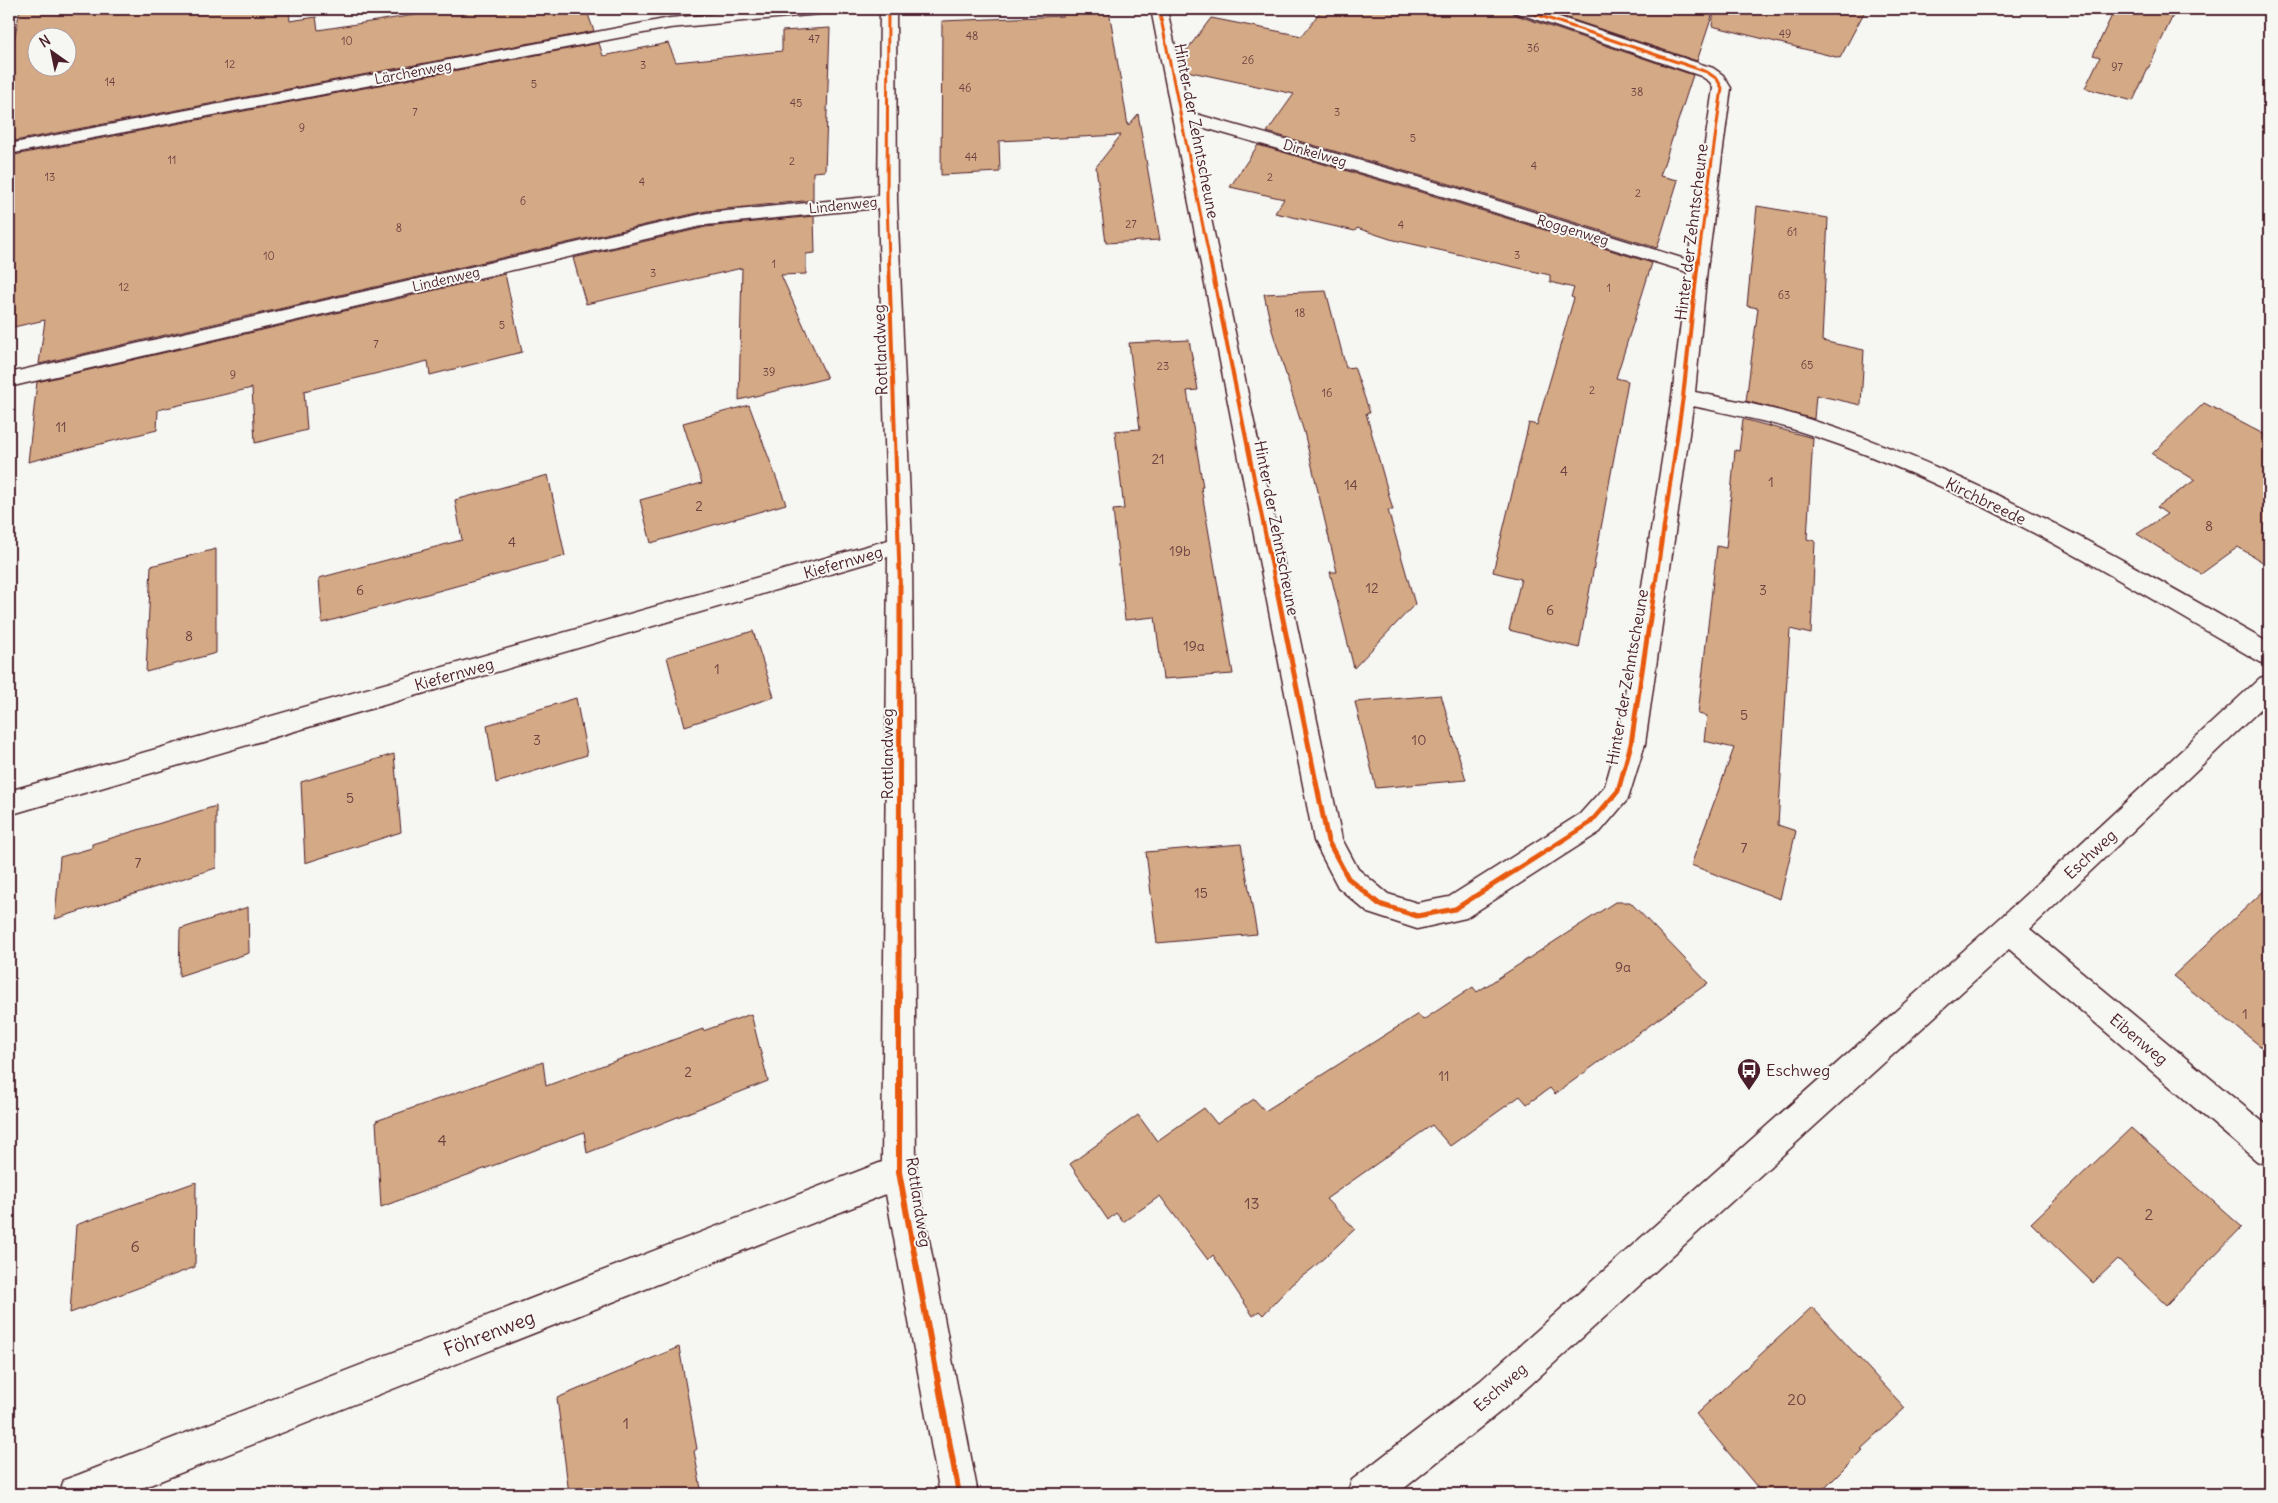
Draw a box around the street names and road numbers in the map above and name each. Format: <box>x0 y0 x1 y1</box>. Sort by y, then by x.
street label: Hinter der Zehntscheune <box>1170 42 1224 220</box>
street label: Lärchenweg <box>373 56 453 88</box>
street label: Dinkelweg <box>1281 135 1349 171</box>
street label: Hinter der Zehntscheune <box>1670 142 1712 322</box>
street label: Lindenweg <box>808 192 878 218</box>
street label: Roggenweg <box>1535 211 1611 249</box>
street label: Lindenweg <box>410 262 482 296</box>
street label: Rottlandweg <box>868 304 892 396</box>
street label: Hinter der Zehntscheune <box>1250 439 1304 617</box>
street label: Kirchbreede <box>1942 473 2030 529</box>
street label: Kiefernweg <box>801 541 885 583</box>
street label: Hinter der Zehntscheune <box>1602 588 1652 766</box>
street label: Kiefernweg <box>412 653 496 695</box>
street label: Rottlandweg <box>877 708 897 800</box>
street label: Eschweg <box>2060 825 2120 883</box>
street label: Eibenweg <box>2106 1009 2172 1069</box>
street label: Rottlandweg <box>902 1155 936 1249</box>
street label: Föhrenweg <box>440 1305 538 1361</box>
street label: Eschweg <box>1469 1358 1531 1416</box>

